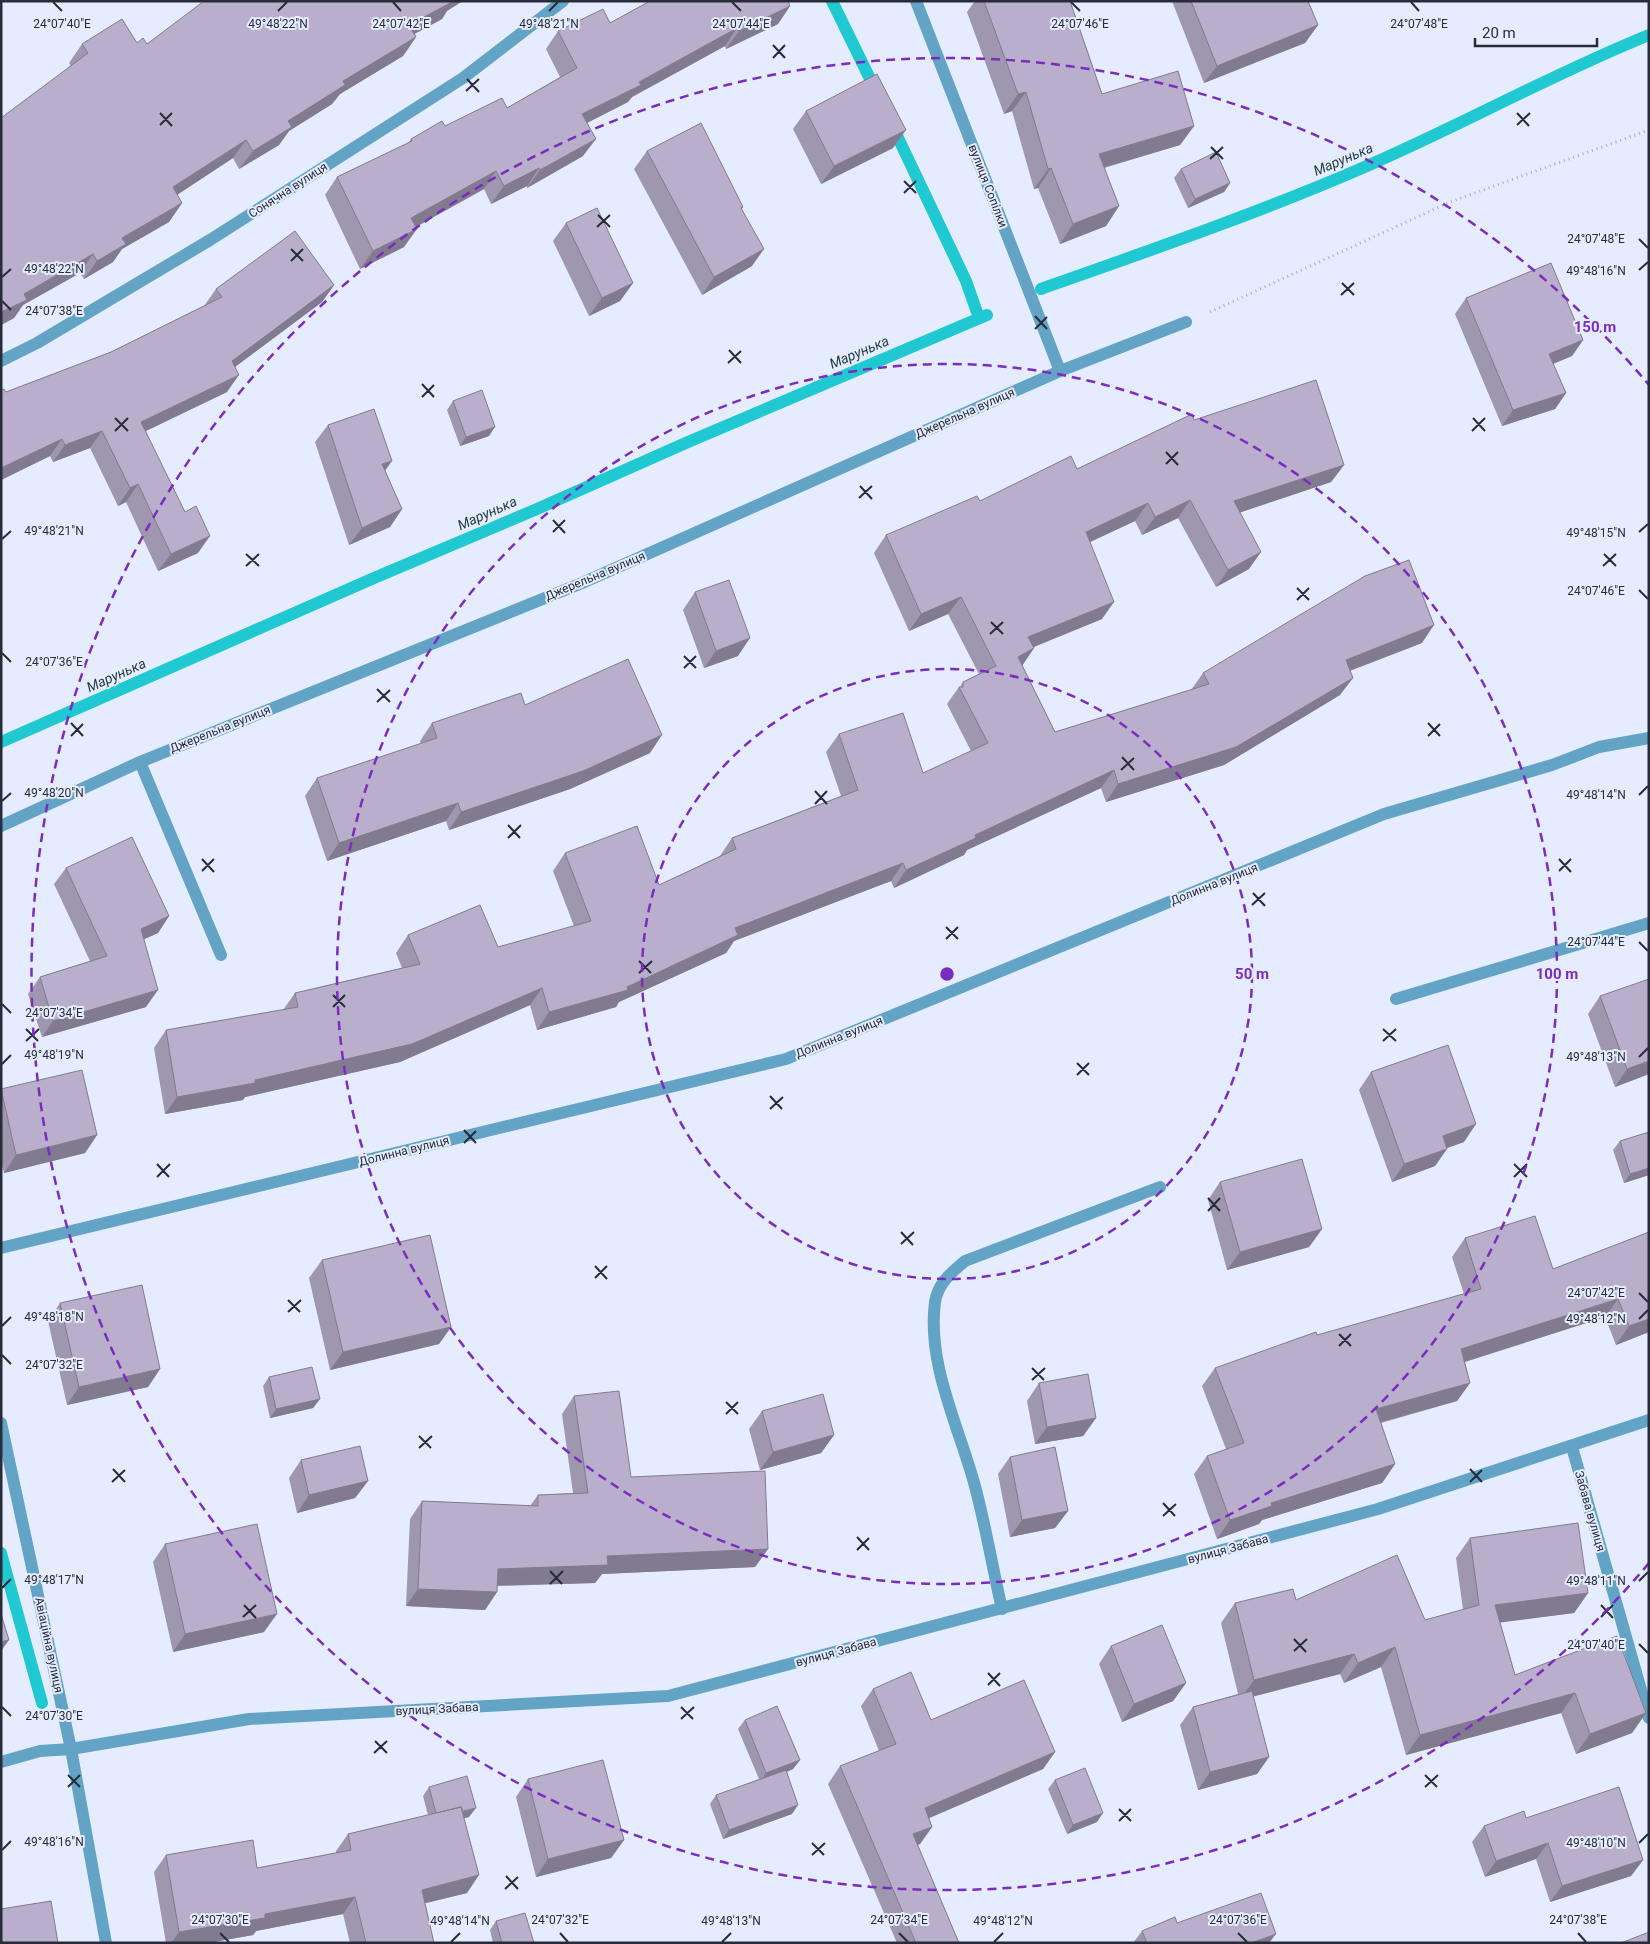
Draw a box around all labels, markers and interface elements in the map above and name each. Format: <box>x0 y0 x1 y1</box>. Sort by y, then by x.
scale bar <box>1475 15 1598 47</box>
text: 24°07'40"E <box>33 17 91 31</box>
text: 49°48'22"N <box>248 17 308 31</box>
text: 24°07'42"E <box>372 17 430 31</box>
text: 49°48'21"N <box>519 17 579 31</box>
text: 24°07'44"E <box>712 17 770 31</box>
text: 24°07'46"E <box>1051 17 1109 31</box>
text: 24°07'48"E <box>1390 17 1448 31</box>
text: 20 m <box>1482 24 1516 42</box>
water label: Марунька <box>1311 139 1375 179</box>
street label: вулиця Сопілки <box>966 143 1010 230</box>
street label: Сонячна вулиця <box>246 159 330 221</box>
text: 24°07'48"E <box>1567 232 1625 246</box>
text: 49°48'22"N <box>24 262 84 276</box>
text: 49°48'16"N <box>1566 264 1626 278</box>
text: 24°07'38"E <box>25 304 83 318</box>
text: 150 m <box>1574 318 1616 336</box>
water label: Марунька <box>827 332 891 372</box>
street label: Джерельна вулиця <box>913 385 1017 441</box>
water label: Марунька <box>455 493 519 533</box>
text: 49°48'21"N <box>24 524 84 538</box>
text: 49°48'15"N <box>1566 526 1626 540</box>
street label: Джерельна вулиця <box>543 549 647 603</box>
text: 24°07'46"E <box>1567 584 1625 598</box>
text: 24°07'36"E <box>25 655 83 669</box>
water label: Марунька <box>84 655 148 695</box>
street label: Джерельна вулиця <box>168 702 272 756</box>
text: 49°48'20"N <box>24 786 84 800</box>
text: 49°48'14"N <box>1566 788 1626 802</box>
street label: Долинна вулиця <box>1168 860 1260 908</box>
text: 24°07'44"E <box>1567 935 1625 949</box>
centre of rings <box>938 965 956 983</box>
text: 50 m <box>1235 965 1269 983</box>
text: 100 m <box>1536 965 1578 983</box>
text: 24°07'34"E <box>25 1006 83 1020</box>
street label: Долинна вулиця <box>793 1013 885 1061</box>
text: 49°48'19"N <box>24 1048 84 1062</box>
text: 49°48'13"N <box>1566 1050 1626 1064</box>
street label: Долинна вулиця <box>357 1133 451 1169</box>
text: 24°07'42"E <box>1567 1286 1625 1300</box>
text: 49°48'18"N <box>24 1310 84 1324</box>
text: 49°48'12"N <box>1566 1312 1626 1326</box>
text: 24°07'32"E <box>25 1358 83 1372</box>
street label: Забава вулиця <box>1572 1469 1608 1553</box>
street label: вулиця Забава <box>1186 1531 1270 1567</box>
text: 49°48'17"N <box>24 1573 84 1587</box>
text: 49°48'11"N <box>1566 1574 1626 1588</box>
street label: Авіаційна вулиця <box>32 1596 66 1694</box>
street label: вулиця Забава <box>794 1634 878 1670</box>
text: 24°07'40"E <box>1567 1638 1625 1652</box>
street label: вулиця Забава <box>395 1700 479 1718</box>
text: 24°07'30"E <box>25 1709 83 1723</box>
text: 49°48'16"N <box>24 1835 84 1849</box>
text: 49°48'10"N <box>1566 1836 1626 1850</box>
text: 24°07'30"E <box>191 1913 249 1927</box>
text: 24°07'32"E <box>531 1913 589 1927</box>
text: 24°07'34"E <box>870 1913 928 1927</box>
text: 24°07'36"E <box>1209 1913 1267 1927</box>
text: 24°07'38"E <box>1549 1913 1607 1927</box>
text: 49°48'14"N <box>430 1914 490 1928</box>
text: 49°48'13"N <box>701 1914 761 1928</box>
text: 49°48'12"N <box>973 1914 1033 1928</box>

